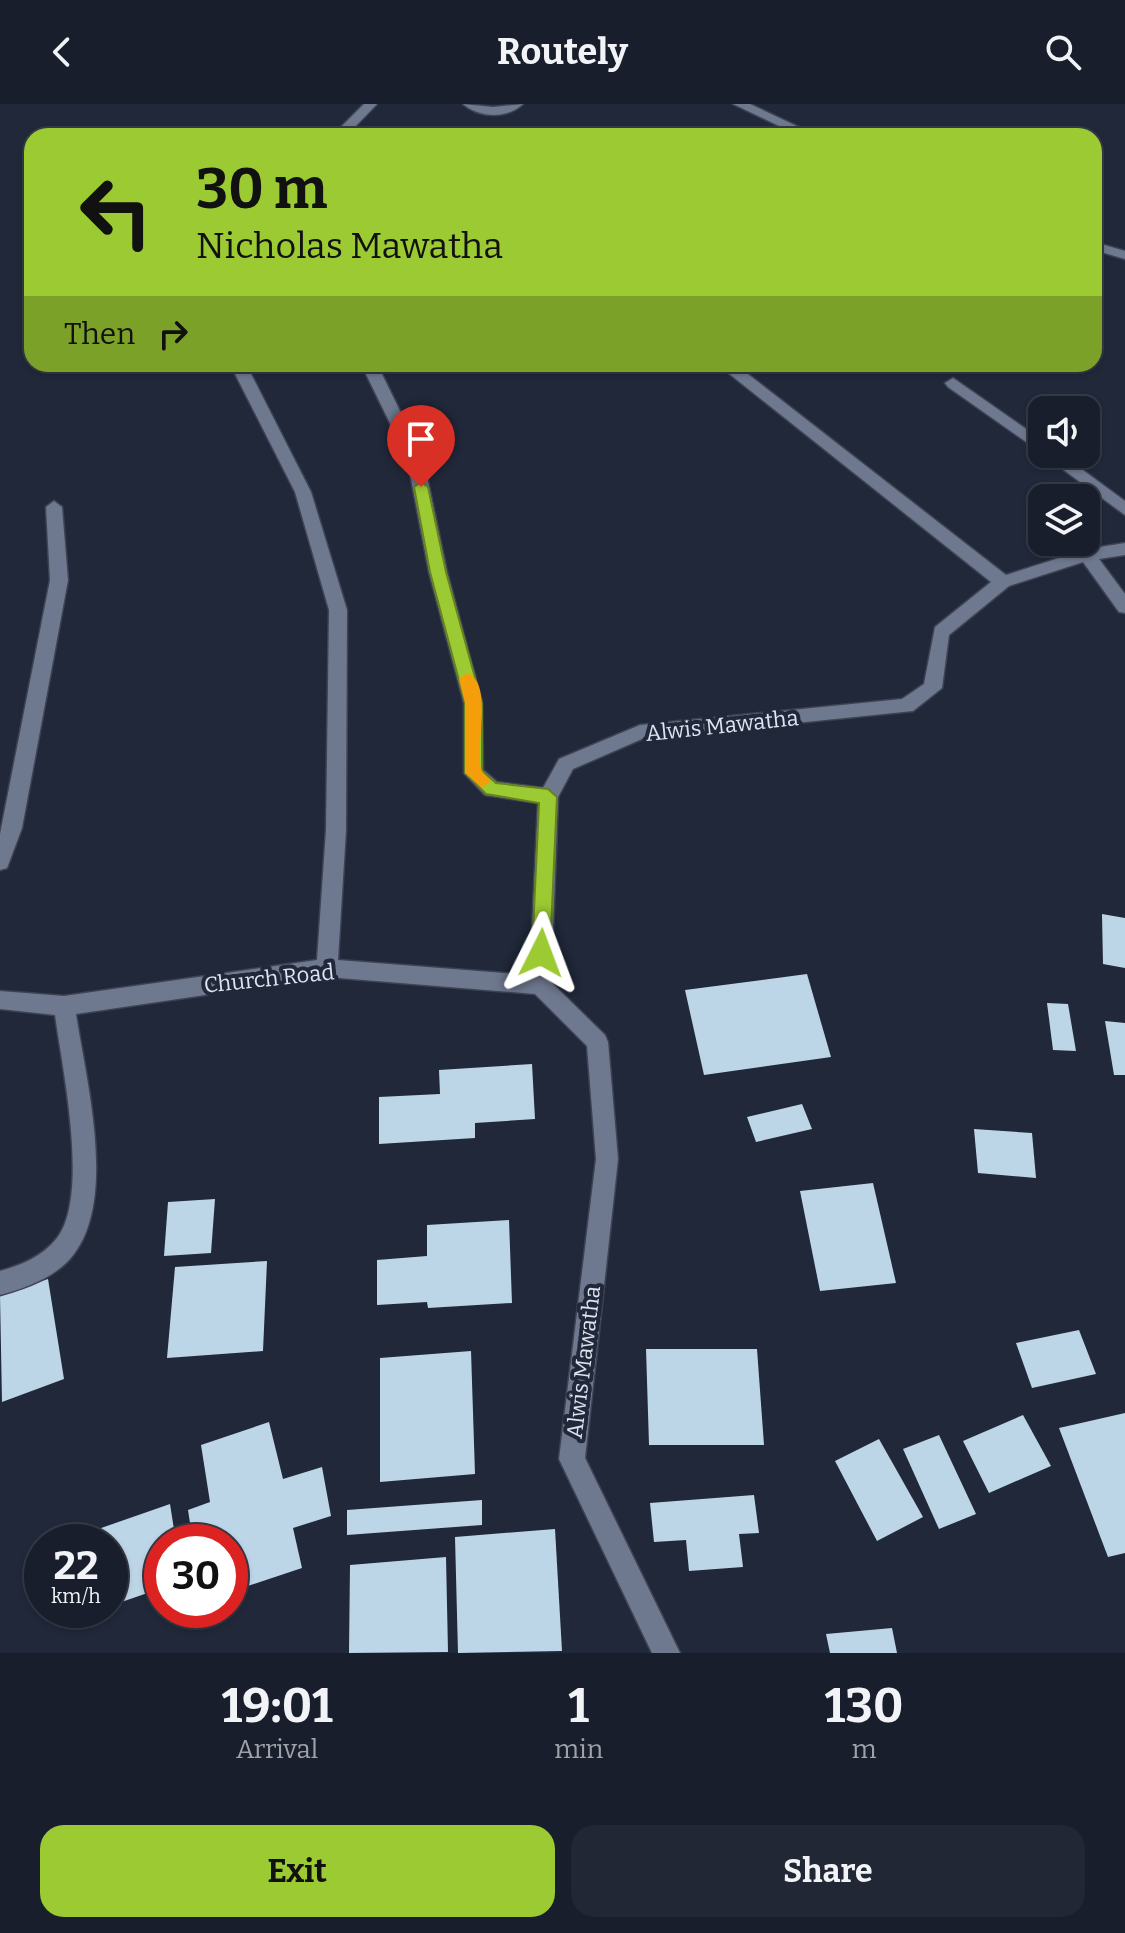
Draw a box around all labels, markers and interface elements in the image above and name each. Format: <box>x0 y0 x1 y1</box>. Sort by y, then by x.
icon: back <box>40 30 84 74</box>
text: Routely <box>497 30 628 74</box>
icon: search <box>1041 30 1085 74</box>
text: 30 m <box>196 156 327 223</box>
icon: left <box>64 160 168 264</box>
text: Nicholas Mawatha <box>196 224 503 268</box>
icon: right <box>151 312 195 356</box>
text: Then <box>64 316 135 352</box>
map controls <box>1028 396 1100 556</box>
button: sound <box>1028 396 1100 468</box>
pin <box>387 405 455 487</box>
icon: arrive <box>399 417 443 461</box>
button: layers <box>1028 484 1100 556</box>
street label: Alwis Mawatha <box>644 704 800 747</box>
position arrow <box>499 911 583 995</box>
street label: Church Road <box>203 958 336 999</box>
street label: Alwis Mawatha <box>561 1284 606 1440</box>
speed limit sign: 30 <box>144 1524 248 1628</box>
text: 22 <box>53 1542 99 1590</box>
text: km/h <box>51 1584 101 1608</box>
text: 19:01 <box>221 1677 333 1735</box>
text: 1 <box>568 1677 589 1735</box>
text: 130 <box>825 1677 903 1735</box>
text: Arrival <box>236 1734 318 1765</box>
text: min <box>554 1734 603 1765</box>
text: m <box>852 1734 876 1765</box>
button: Exit <box>40 1825 555 1917</box>
button: Share <box>571 1825 1085 1917</box>

